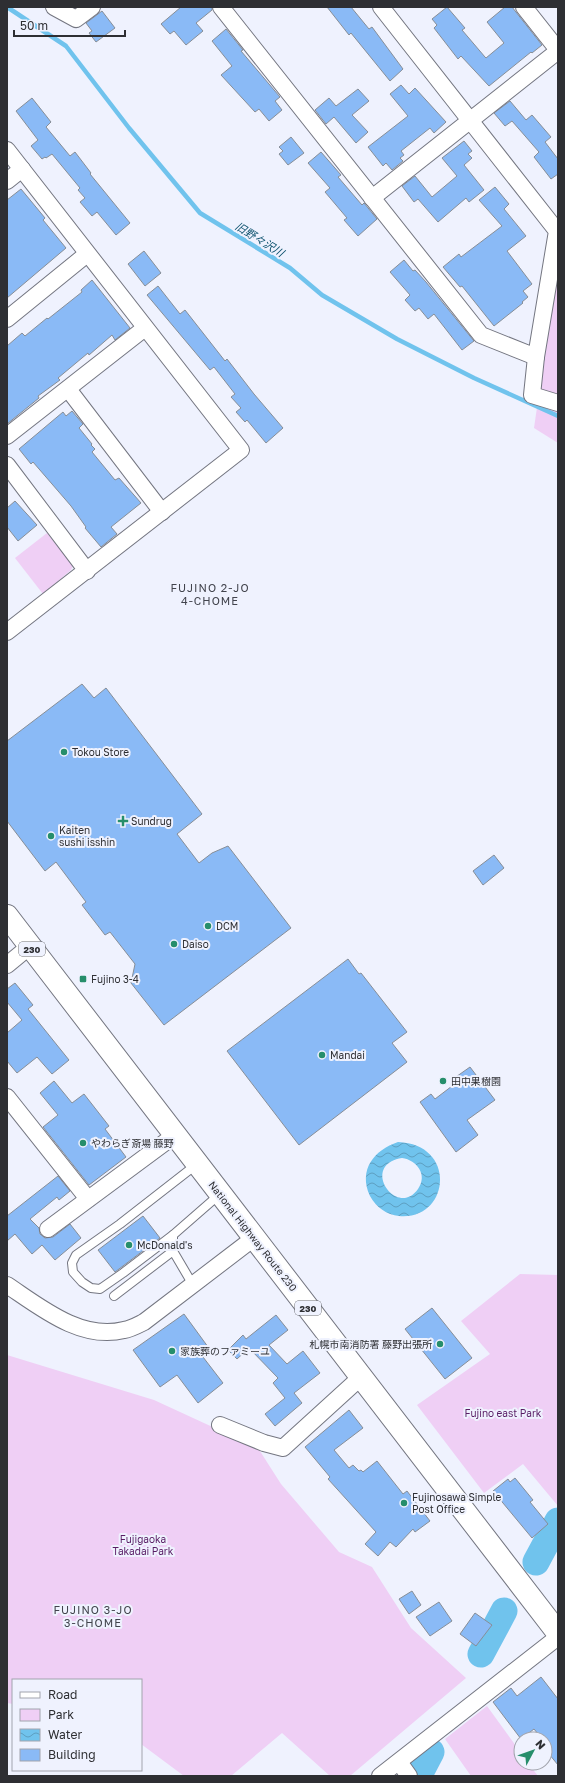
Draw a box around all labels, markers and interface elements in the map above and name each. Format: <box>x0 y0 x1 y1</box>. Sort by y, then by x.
scale bar <box>14 12 125 38</box>
text: 50 m <box>20 18 48 33</box>
water label: 旧野々沢川 <box>233 219 288 260</box>
district label: FUJINO 2-JO 4-CHOME <box>170 581 250 607</box>
place label: Tokou Store <box>72 746 129 758</box>
marker: Tokou Store <box>59 747 69 757</box>
place label: Sundrug <box>131 815 172 827</box>
marker: Sundrug <box>118 816 128 826</box>
place label: Kaiten sushi isshin <box>59 824 115 848</box>
marker: Kaiten sushi isshin <box>46 831 56 841</box>
place label: DCM <box>216 920 238 932</box>
marker: DCM <box>203 921 213 931</box>
place label: Daiso <box>182 938 209 950</box>
marker: Daiso <box>169 939 179 949</box>
road number: 230 <box>19 942 45 956</box>
place label: Fujino 3-4 <box>91 973 139 985</box>
marker: Fujino 3-4 <box>78 974 88 984</box>
place label: Mandai <box>330 1049 365 1061</box>
marker: Mandai <box>317 1050 327 1060</box>
place label: 田中果樹園 <box>451 1075 501 1087</box>
marker: 田中果樹園 <box>438 1076 448 1086</box>
place label: やわらぎ斎場 藤野 <box>91 1137 174 1149</box>
marker: やわらぎ斎場 藤野 <box>78 1138 88 1148</box>
street label: National Highway Route 230 <box>206 1179 300 1293</box>
place label: McDonald's <box>137 1239 193 1251</box>
marker: McDonald's <box>124 1240 134 1250</box>
road number: 230 <box>295 1301 321 1315</box>
place label: 札幌市南消防署 藤野出張所 <box>310 1338 432 1350</box>
marker: 札幌市南消防署 藤野出張所 <box>435 1339 445 1349</box>
place label: 家族葬のファミーユ <box>180 1345 270 1357</box>
marker: 家族葬のファミーユ <box>167 1346 177 1356</box>
park label: Fujino east Park <box>465 1407 542 1419</box>
place label: Fujinosawa Simple Post Office <box>412 1491 502 1515</box>
marker: Fujinosawa Simple Post Office <box>399 1498 409 1508</box>
park label: Fujigaoka Takadai Park <box>113 1533 174 1557</box>
district label: FUJINO 3-JO 3-CHOME <box>53 1603 133 1629</box>
legend <box>12 1679 142 1771</box>
text: Road <box>48 1687 77 1702</box>
text: Park <box>48 1707 74 1722</box>
text: Water <box>48 1727 82 1742</box>
north arrow <box>513 1731 553 1771</box>
text: N <box>533 1737 549 1752</box>
text: Building <box>48 1747 96 1762</box>

